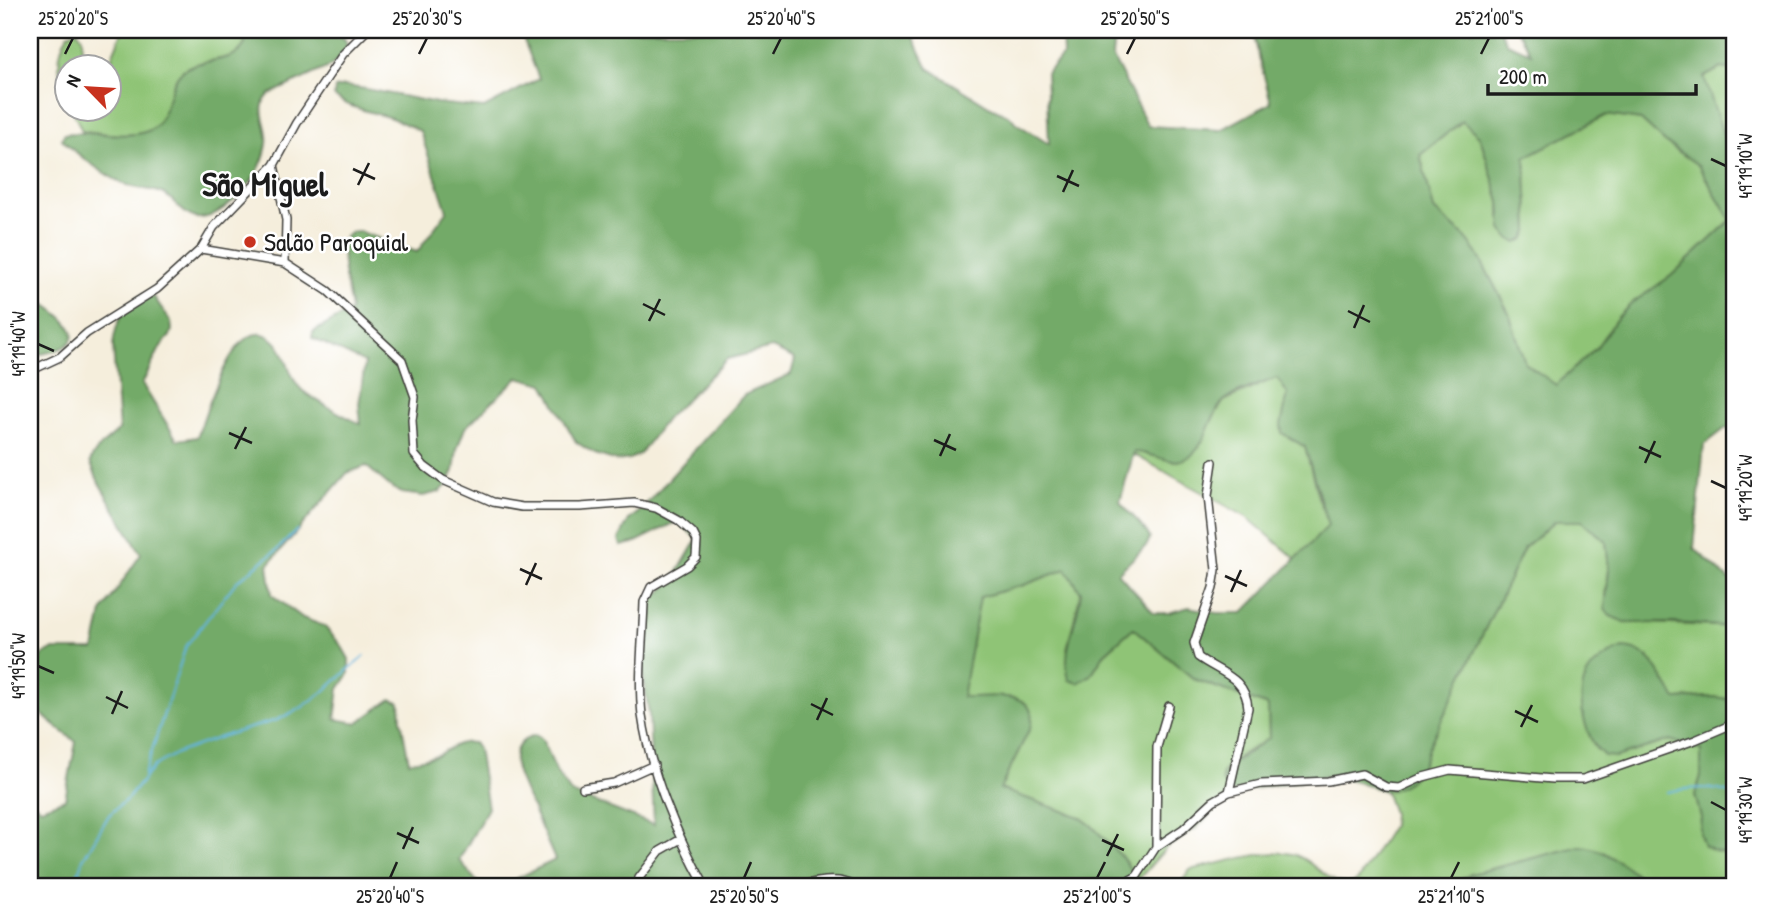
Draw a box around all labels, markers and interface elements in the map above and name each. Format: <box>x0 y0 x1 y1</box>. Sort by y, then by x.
text: 25°20'20"S <box>38 6 108 31</box>
text: 25°20'30"S <box>392 6 462 31</box>
text: 25°20'40"S <box>747 6 815 31</box>
text: 25°20'50"S <box>1100 6 1170 31</box>
text: 25°21'00"S <box>1455 6 1523 31</box>
north arrow <box>52 52 122 122</box>
scale bar <box>1488 52 1697 96</box>
text: 200 m <box>1499 62 1547 91</box>
text: N <box>59 71 87 91</box>
text: 49°19'10"W <box>1733 134 1758 198</box>
district label: São Miguel <box>202 162 329 208</box>
place label: Salão Paroquial <box>264 224 408 259</box>
marker: Salão Paroquial <box>242 234 258 250</box>
text: 49°19'40"W <box>6 312 31 376</box>
text: 49°19'20"W <box>1733 455 1758 521</box>
text: 49°19'50"W <box>6 633 31 699</box>
text: 49°19'30"W <box>1733 777 1758 843</box>
text: 25°20'40"S <box>356 884 424 909</box>
text: 25°20'50"S <box>709 884 779 909</box>
text: 25°21'00"S <box>1063 884 1131 909</box>
text: 25°21'10"S <box>1418 884 1484 909</box>

